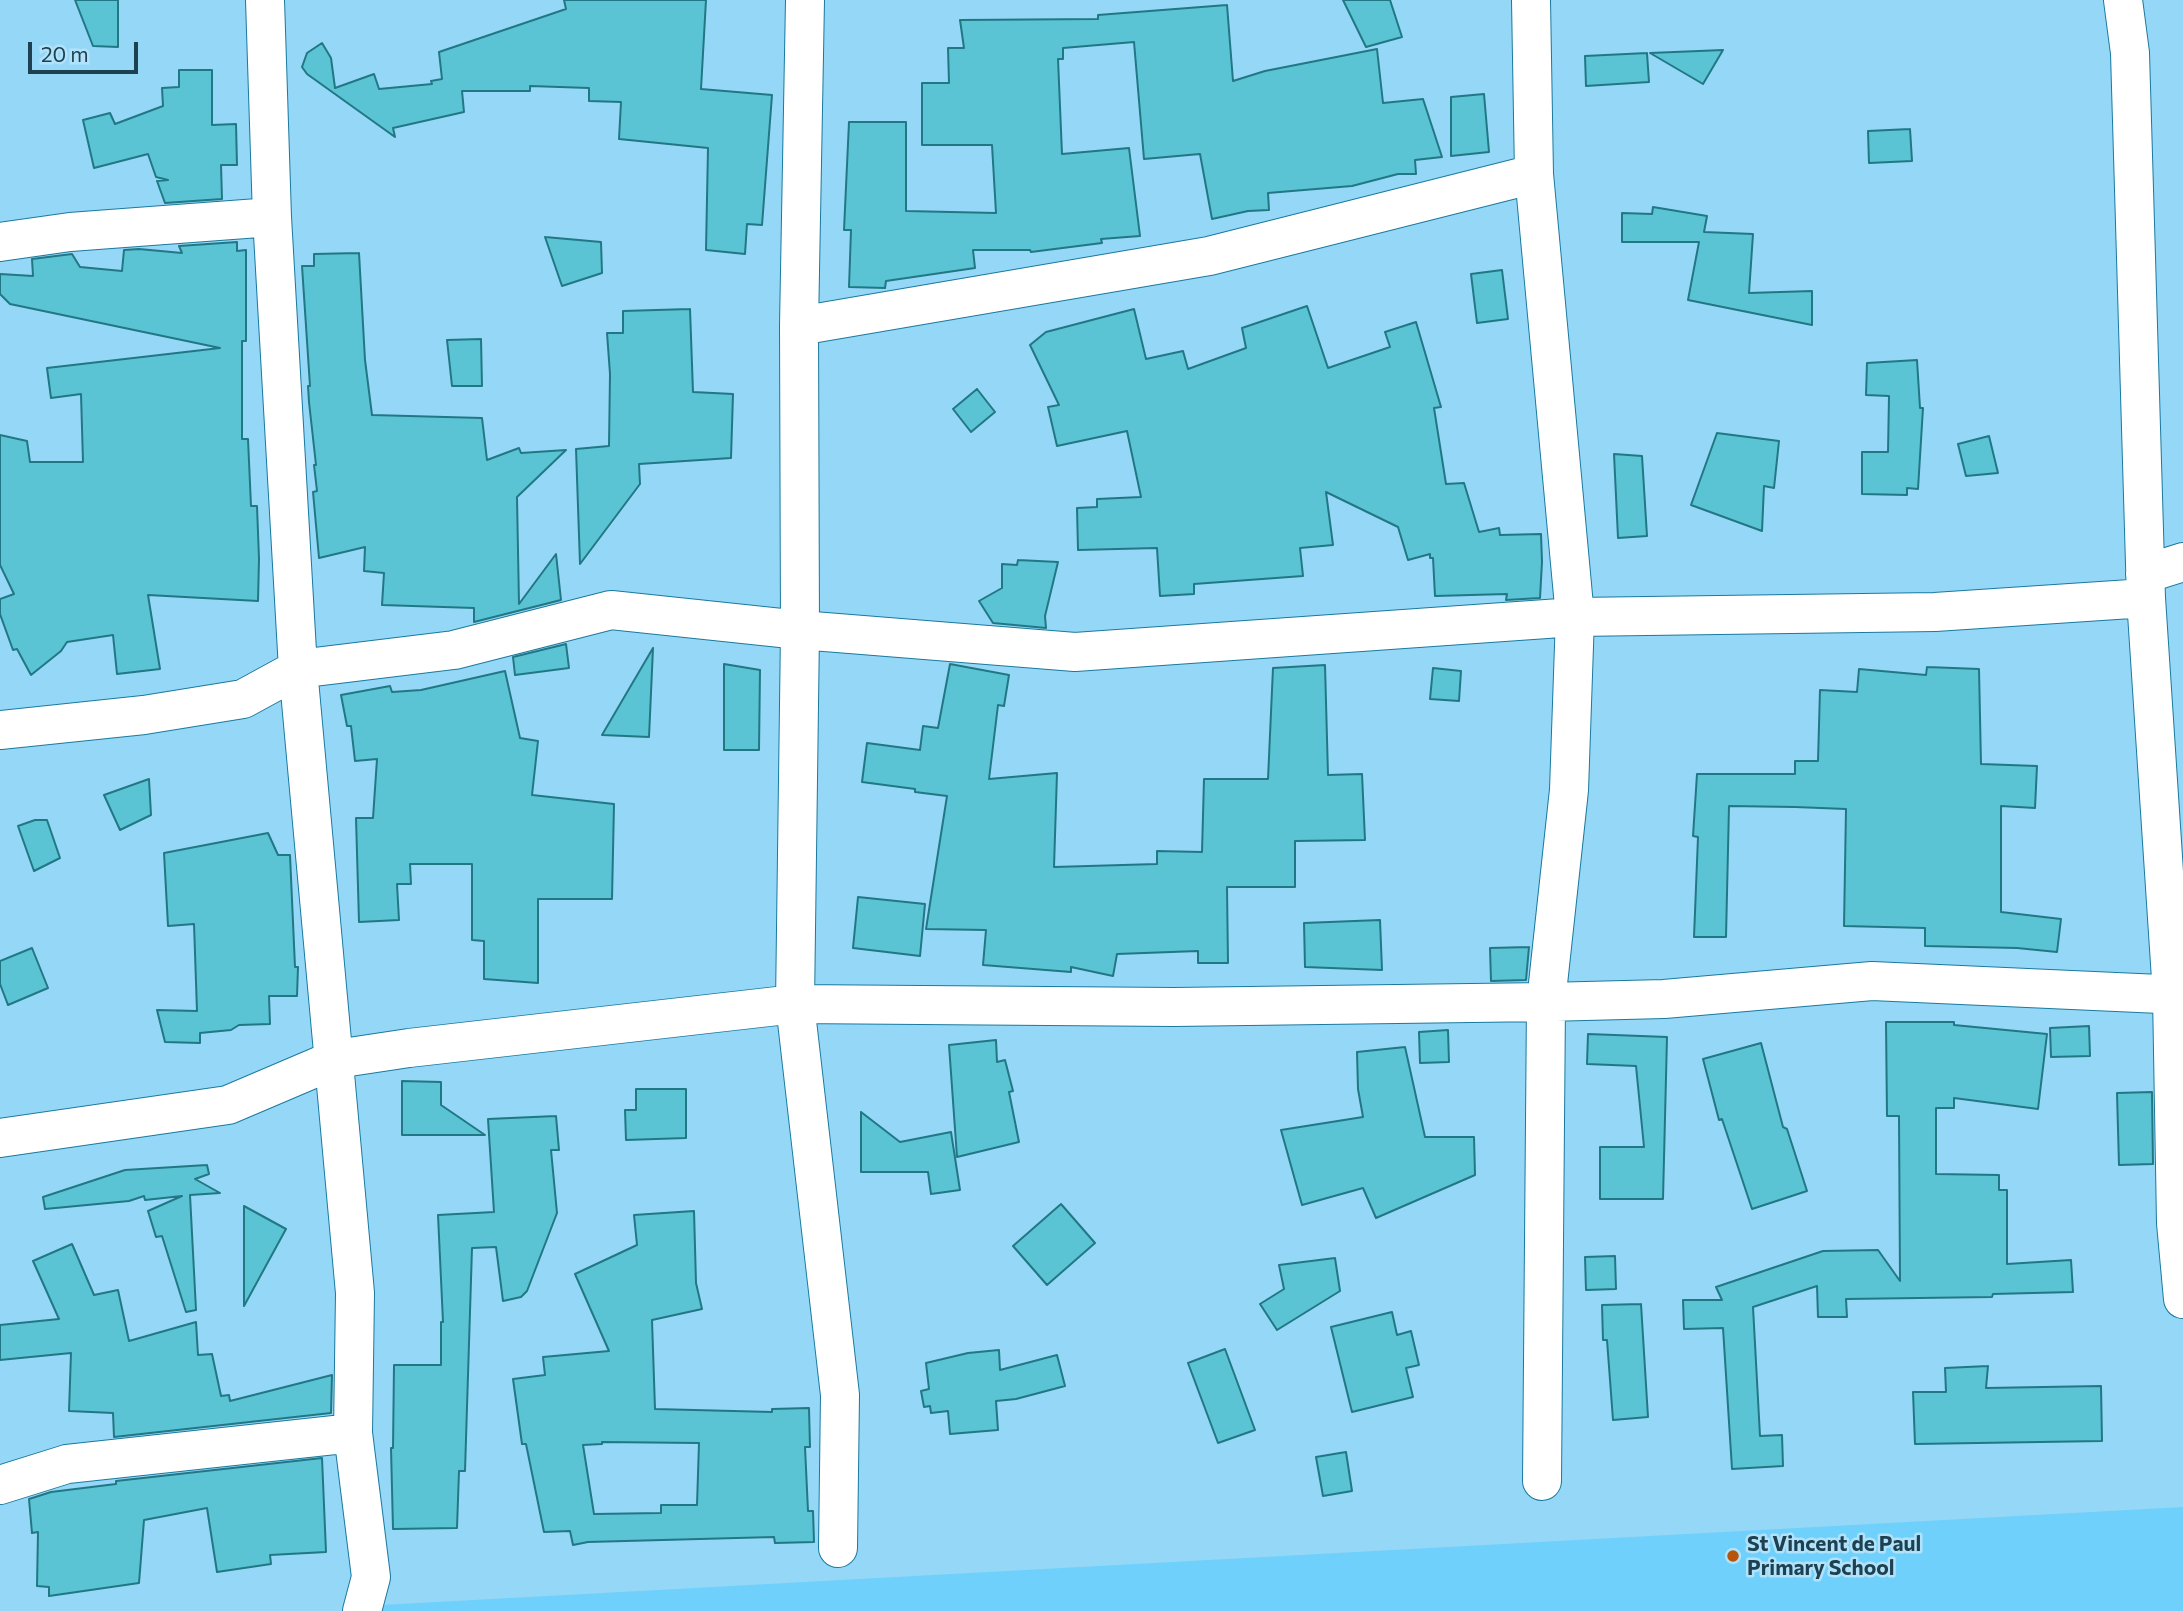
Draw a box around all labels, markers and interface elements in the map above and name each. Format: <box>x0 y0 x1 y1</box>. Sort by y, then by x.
scale bar <box>32 28 142 72</box>
text: 20 m <box>41 41 89 66</box>
place label: St Vincent de Paul Primary School <box>1747 1531 1921 1581</box>
marker: St Vincent de Paul Primary School <box>1725 1548 1741 1564</box>

